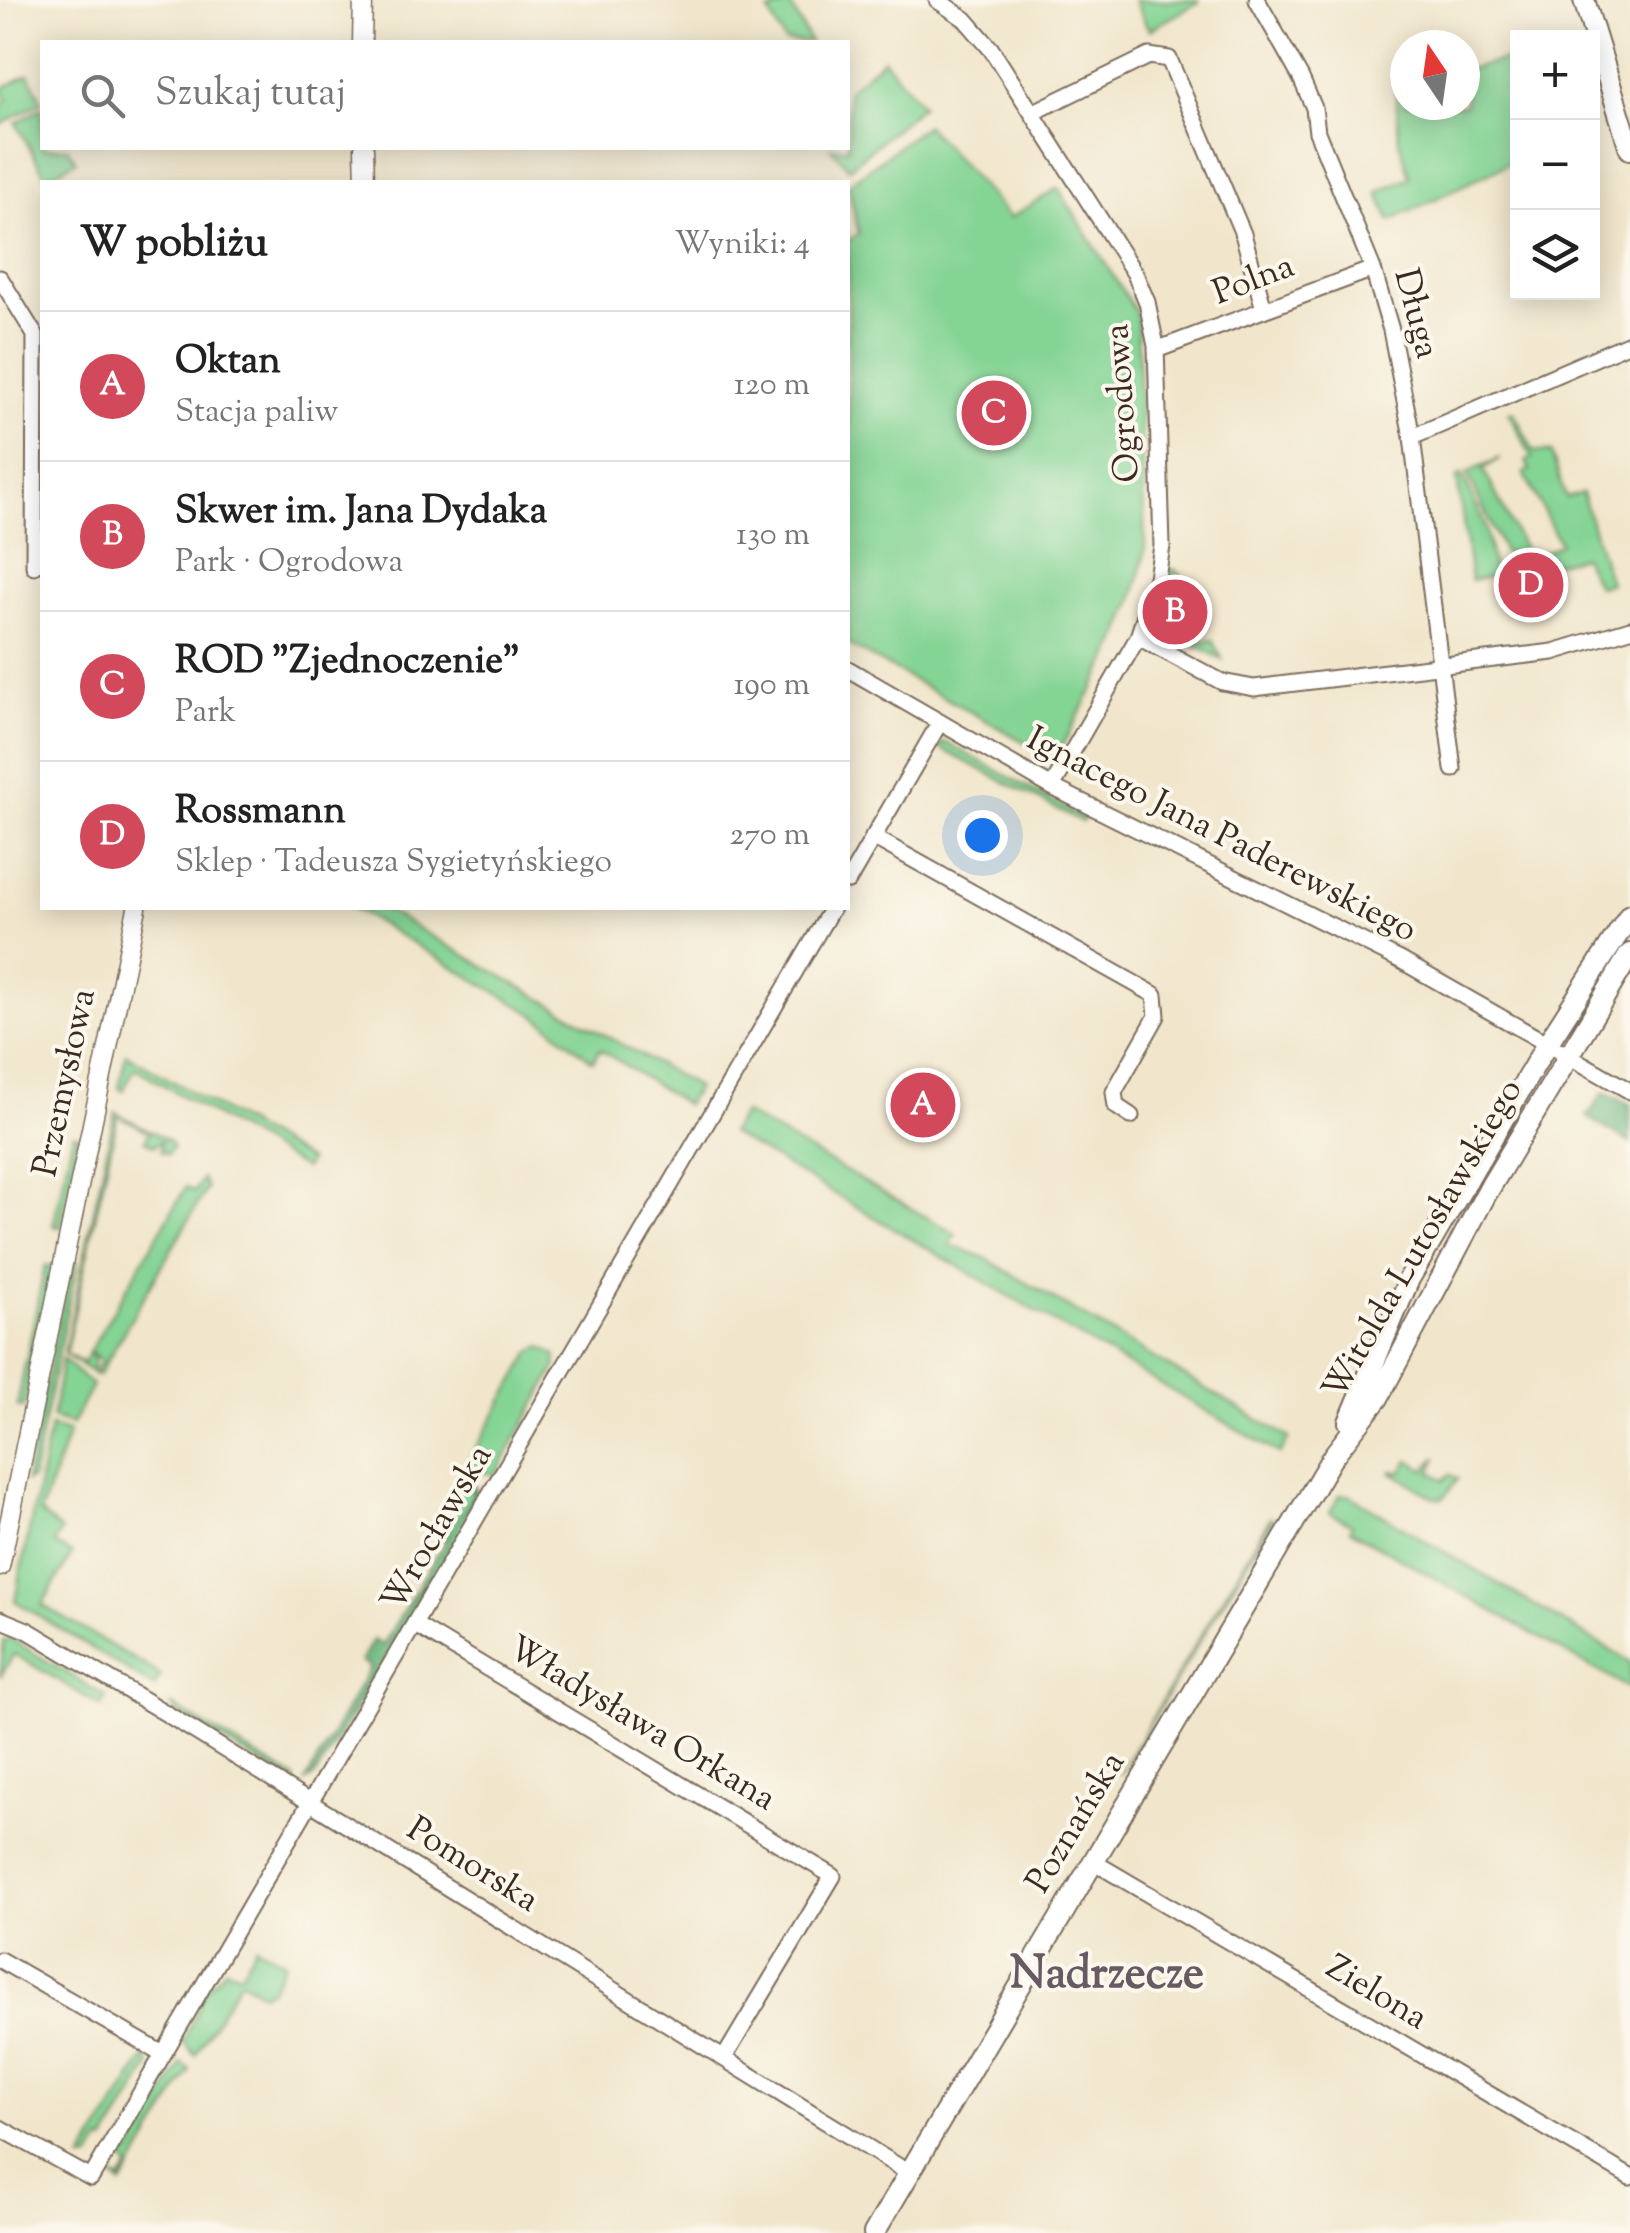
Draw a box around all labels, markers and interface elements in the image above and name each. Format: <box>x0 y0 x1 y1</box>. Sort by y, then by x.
north arrow <box>1390 30 1480 120</box>
map controls <box>1510 30 1600 300</box>
button: + <box>1510 30 1600 120</box>
search box <box>40 40 850 150</box>
icon: search <box>75 68 130 123</box>
text: Szukaj tutaj <box>155 68 346 122</box>
button: − <box>1510 120 1600 210</box>
button: layers <box>1510 210 1600 300</box>
text: W pobliżu <box>80 215 268 275</box>
text: Wyniki: 4 <box>675 222 810 268</box>
street label: Polna <box>1206 242 1302 320</box>
street label: Długa <box>1379 264 1451 364</box>
street label: Ogrodowa <box>1093 322 1155 484</box>
text: Oktan <box>175 336 281 390</box>
text: A <box>100 363 125 409</box>
text: 120 m <box>734 363 810 409</box>
pin: C <box>962 376 1026 450</box>
text: Stacja paliw <box>175 390 338 436</box>
text: Skwer im. Jana Dydaka <box>175 486 547 540</box>
text: B <box>102 513 123 559</box>
text: 130 m <box>736 513 810 559</box>
text: Park · Ogrodowa <box>175 540 403 586</box>
pin: D <box>1498 548 1564 622</box>
pin: B <box>1142 574 1208 650</box>
text: ROD "Zjednoczenie" <box>175 636 520 690</box>
text: C <box>100 663 125 709</box>
text: 190 m <box>734 663 810 709</box>
text: Park <box>175 690 236 736</box>
street label: Ignacego Jana Paderewskiego <box>1017 715 1425 957</box>
text: Rossmann <box>175 786 346 840</box>
your location <box>957 810 1008 861</box>
text: D <box>100 813 125 859</box>
text: 270 m <box>729 813 810 859</box>
text: Sklep · Tadeusza Sygietyńskiego <box>175 840 612 886</box>
street label: Przemysłowa <box>21 984 111 1182</box>
pin: A <box>890 1068 956 1142</box>
street label: Witolda Lutosławskiego <box>1311 1070 1537 1410</box>
street label: Wrocławska <box>370 1436 506 1622</box>
street label: Władysława Orkana <box>497 1625 785 1825</box>
street label: Poznańska <box>1015 1743 1139 1903</box>
street label: Pomorska <box>396 1805 548 1927</box>
district label: Nadrzecze <box>1010 1944 1204 2009</box>
street label: Zielona <box>1315 1944 1437 2044</box>

